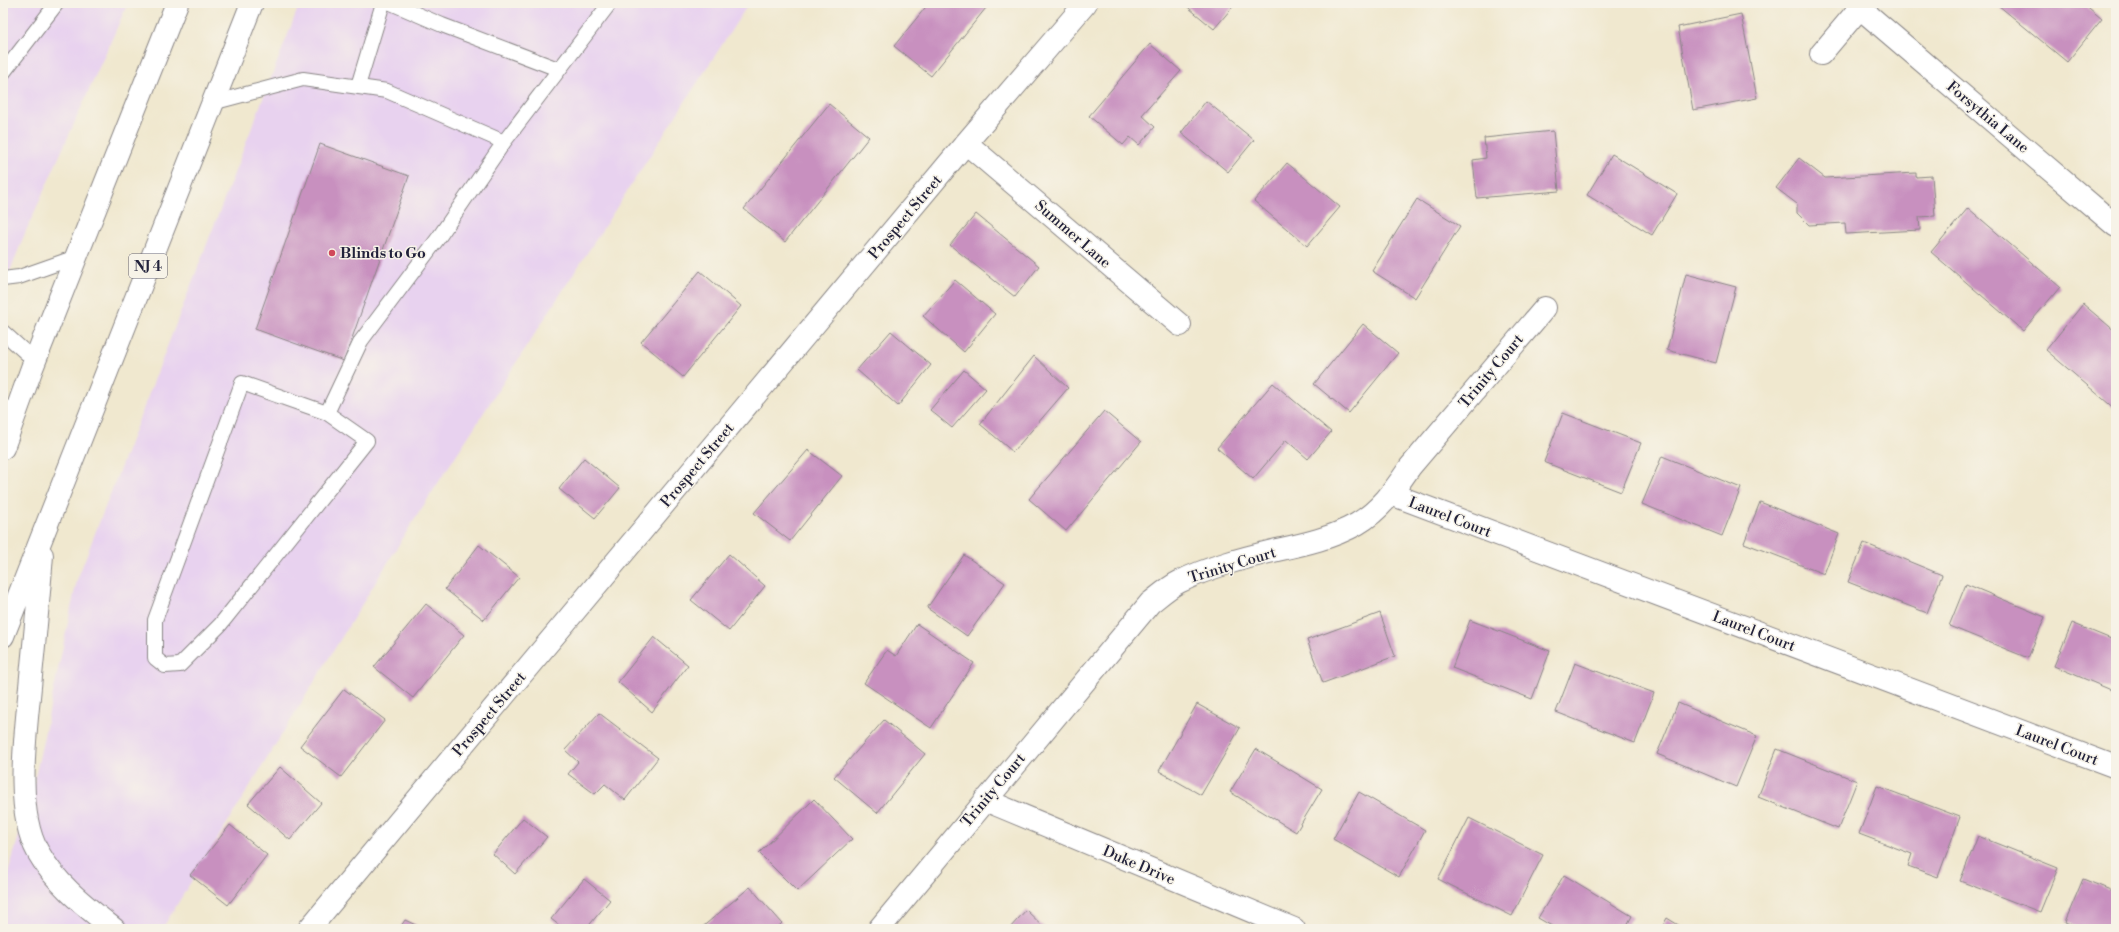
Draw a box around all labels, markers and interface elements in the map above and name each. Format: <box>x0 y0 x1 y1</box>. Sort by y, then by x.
street label: Forsythia Lane <box>1943 77 2033 157</box>
street label: Prospect Street <box>865 171 947 263</box>
street label: Summer Lane <box>1031 196 1115 273</box>
place label: Blinds to Go <box>340 244 426 263</box>
marker: Blinds to Go <box>327 248 337 258</box>
road number: NJ 4 <box>129 254 167 278</box>
street label: Trinity Court <box>1455 330 1528 412</box>
street label: Prospect Street <box>657 419 739 511</box>
street label: Laurel Court <box>1406 493 1494 542</box>
street label: Trinity Court <box>1186 543 1279 588</box>
street label: Laurel Court <box>1710 607 1798 656</box>
street label: Prospect Street <box>449 668 531 760</box>
street label: Laurel Court <box>2013 721 2101 770</box>
street label: Trinity Court <box>957 749 1030 831</box>
street label: Duke Drive <box>1100 842 1178 889</box>

